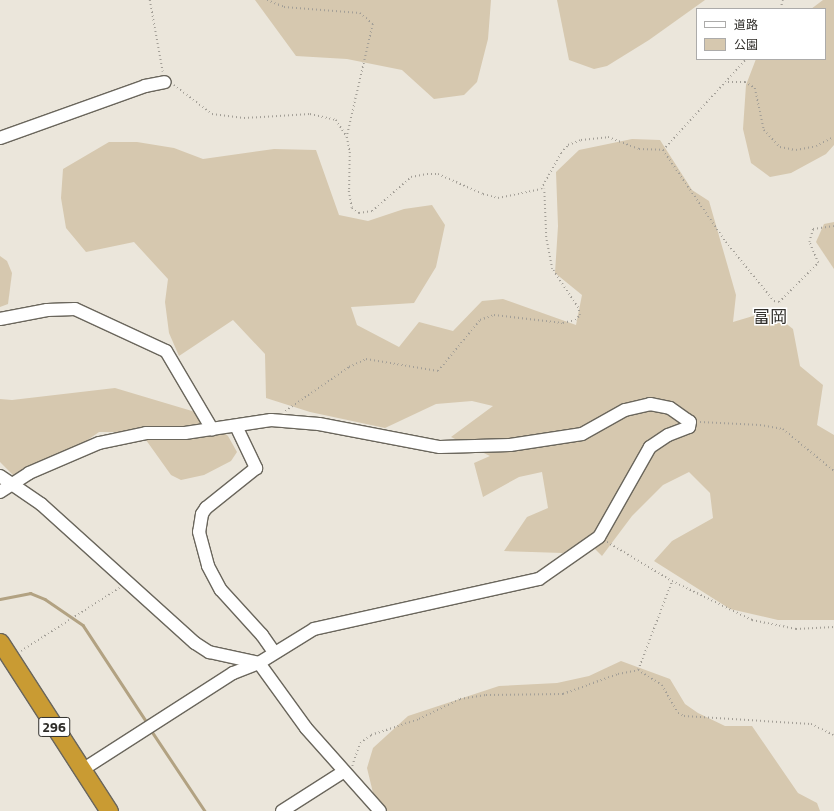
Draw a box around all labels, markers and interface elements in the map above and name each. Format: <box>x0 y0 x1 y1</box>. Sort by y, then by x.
legend <box>696 8 826 60</box>
text: 道路 <box>734 15 758 34</box>
text: 公園 <box>734 35 758 54</box>
district label: 富岡 <box>753 308 787 328</box>
road number: 296 <box>38 715 70 739</box>

